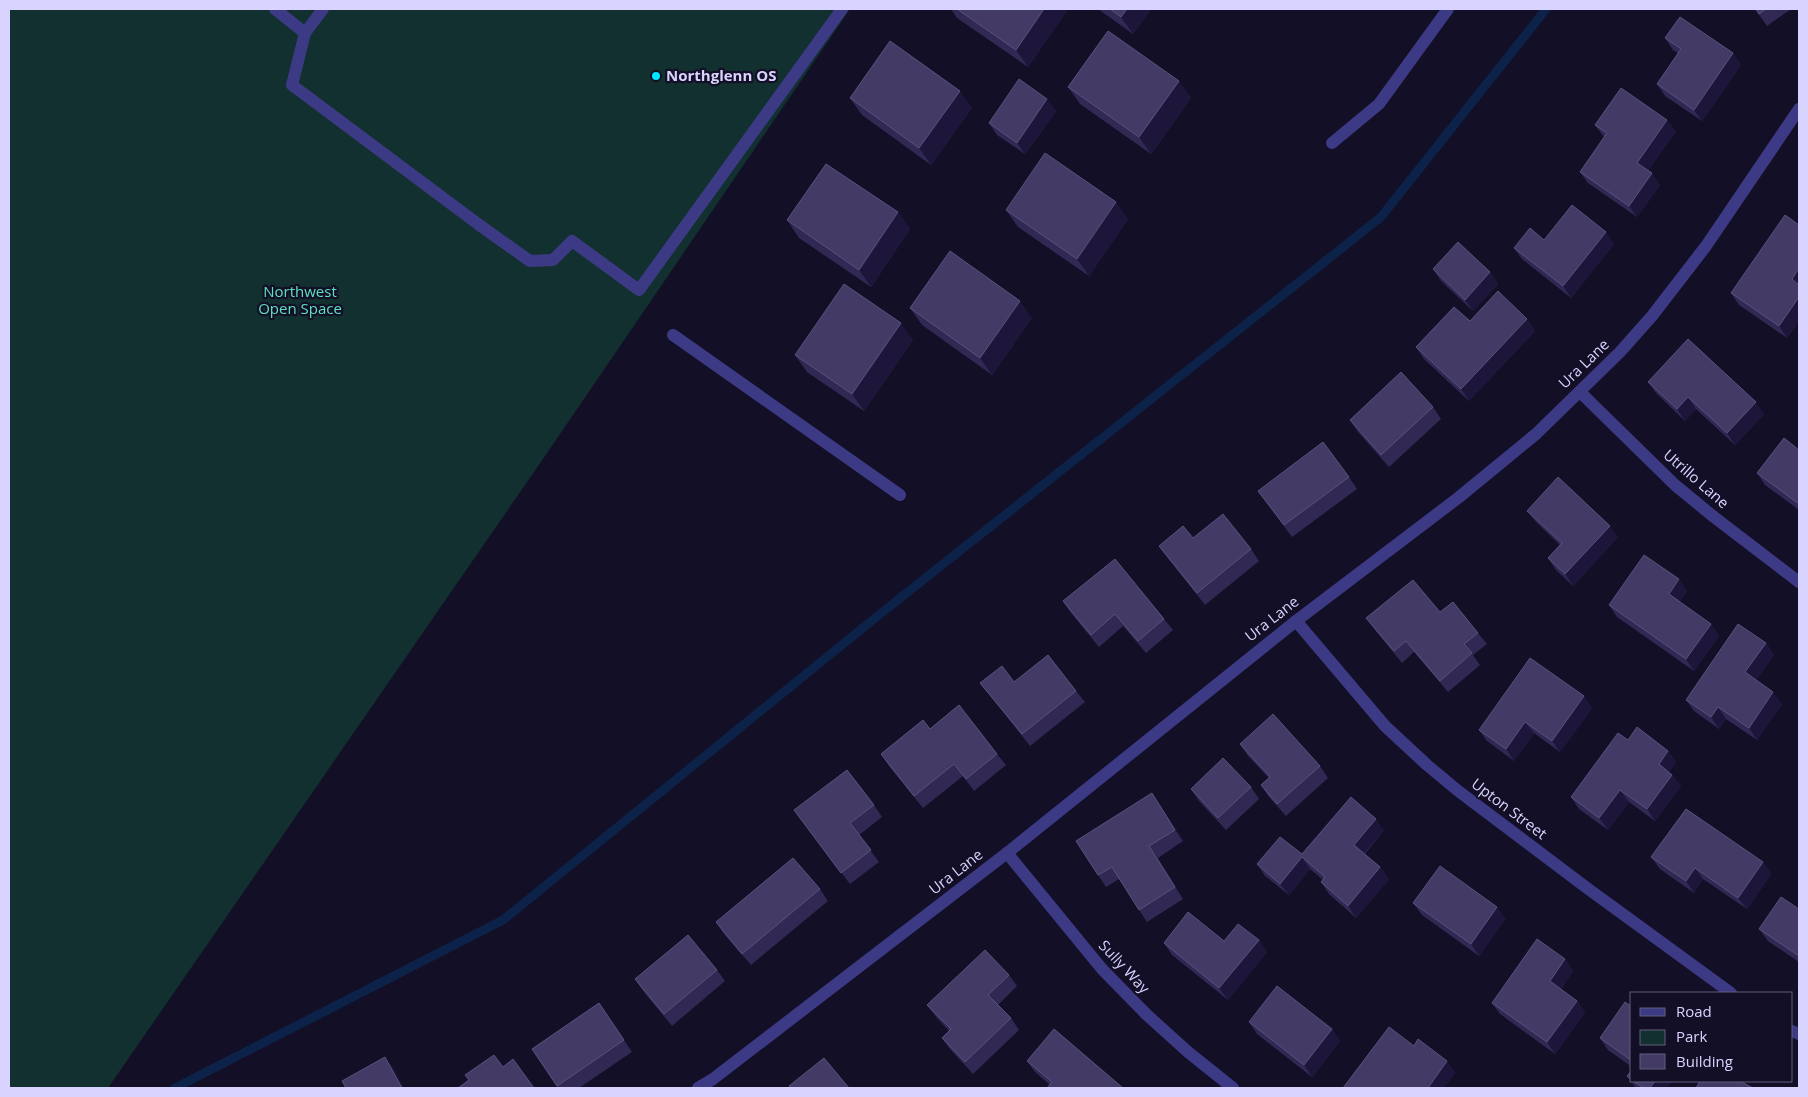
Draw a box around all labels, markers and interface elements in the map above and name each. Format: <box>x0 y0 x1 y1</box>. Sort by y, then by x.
place label: Northglenn OS <box>666 65 776 85</box>
marker: Northglenn OS <box>650 70 662 82</box>
park label: Northwest Open Space <box>258 281 342 318</box>
street label: Ura Lane <box>1554 334 1613 392</box>
street label: Utrillo Lane <box>1660 444 1734 512</box>
street label: Ura Lane <box>1240 591 1302 646</box>
street label: Upton Street <box>1468 773 1551 843</box>
street label: Ura Lane <box>924 844 986 899</box>
street label: Sully Way <box>1095 935 1155 998</box>
legend <box>1630 992 1793 1082</box>
text: Road <box>1676 1001 1712 1021</box>
text: Park <box>1676 1026 1707 1046</box>
text: Building <box>1676 1051 1733 1071</box>

